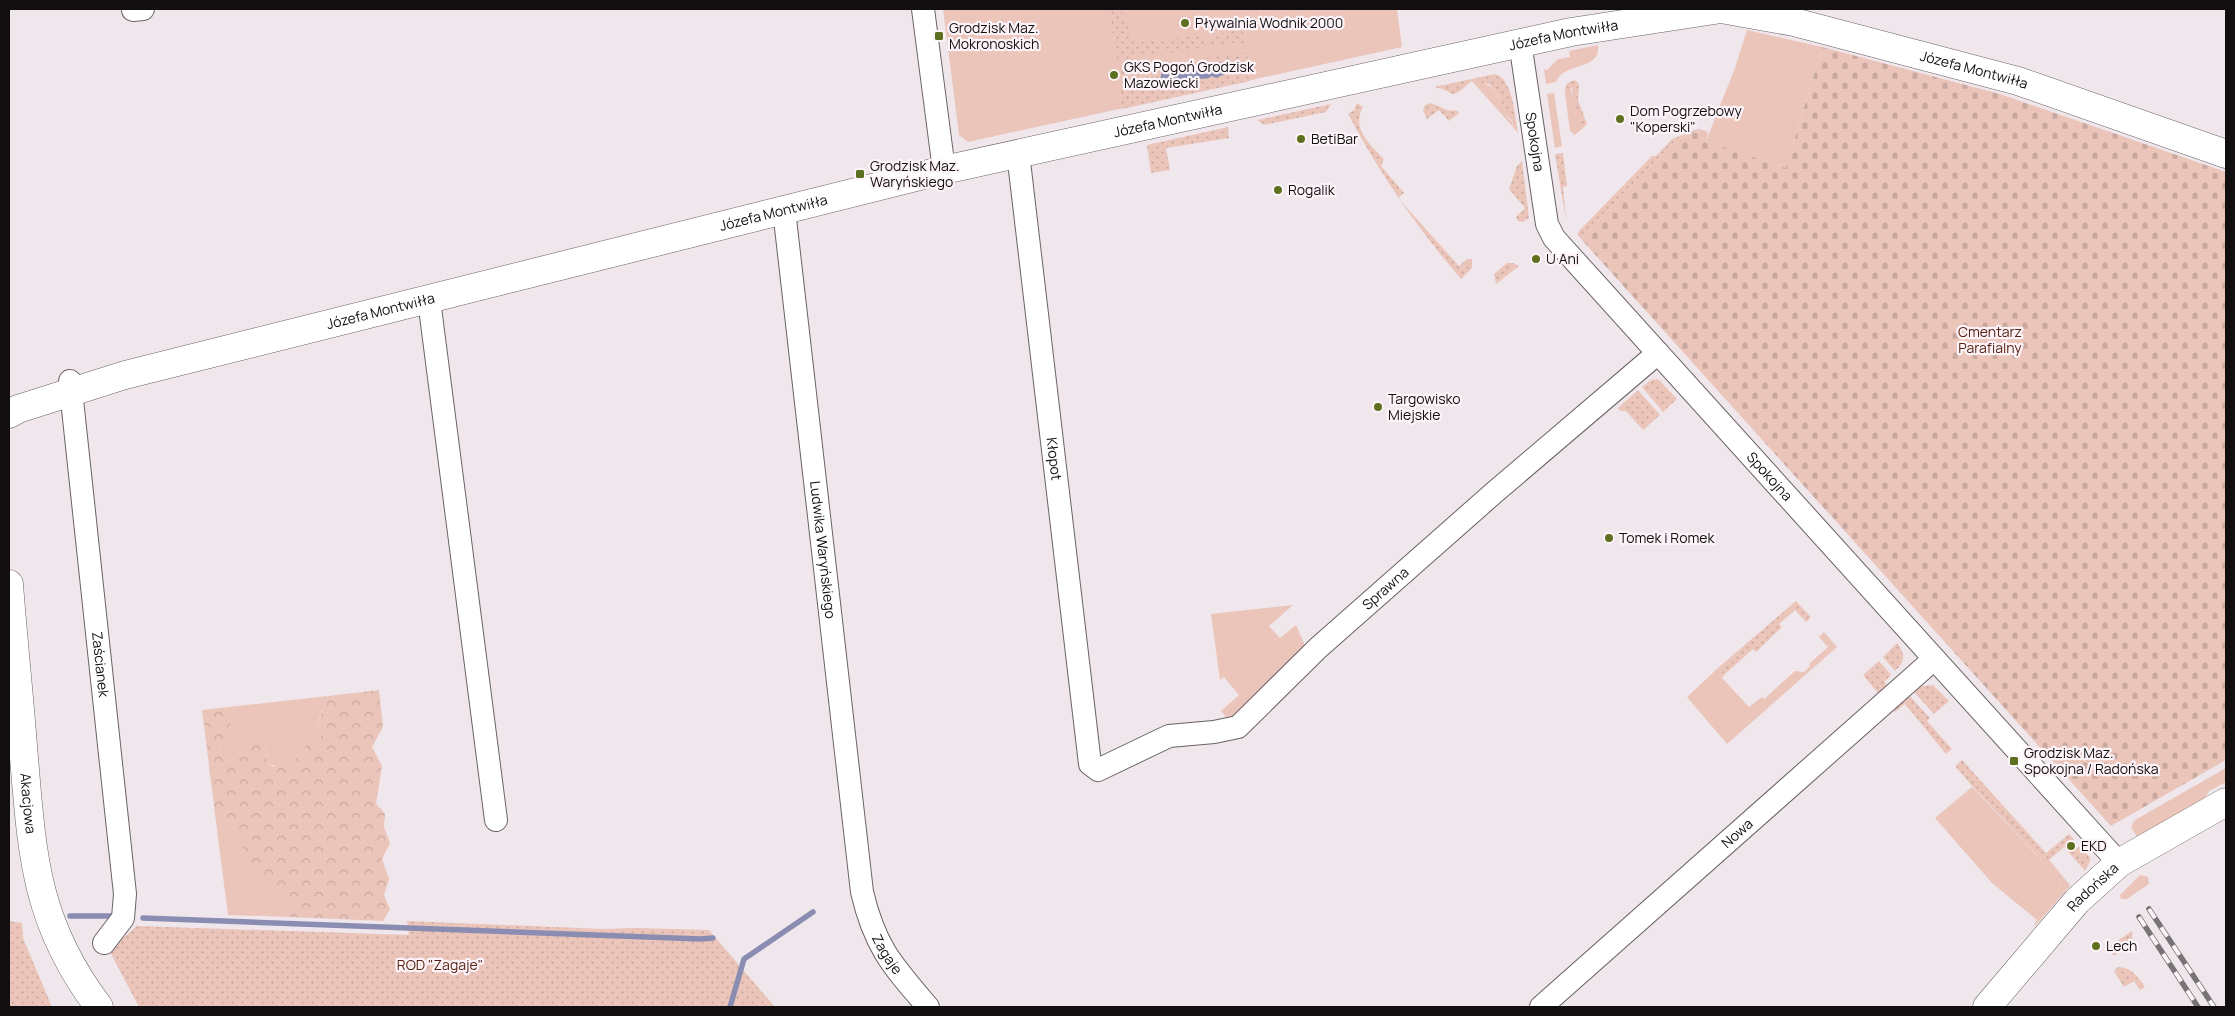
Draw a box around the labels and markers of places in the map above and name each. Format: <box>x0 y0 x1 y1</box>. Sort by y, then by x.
place label: Pływalnia Wodnik 2000 <box>1195 13 1343 32</box>
marker: Pływalnia Wodnik 2000 <box>1179 17 1191 29</box>
place label: Grodzisk Maz. Mokronoskich <box>949 18 1039 53</box>
marker: Grodzisk Maz. Mokronoskich <box>933 30 945 42</box>
place label: GKS Pogoń Grodzisk Mazowiecki <box>1124 57 1255 92</box>
marker: GKS Pogoń Grodzisk Mazowiecki <box>1108 69 1120 81</box>
place label: Dom Pogrzebowy "Koperski" <box>1630 101 1742 136</box>
marker: Dom Pogrzebowy "Koperski" <box>1614 113 1626 125</box>
place label: BetiBar <box>1311 129 1358 148</box>
marker: BetiBar <box>1295 133 1307 145</box>
place label: Grodzisk Maz. Waryńskiego <box>870 156 960 191</box>
marker: Grodzisk Maz. Waryńskiego <box>854 168 866 180</box>
place label: Rogalik <box>1288 180 1336 199</box>
marker: Rogalik <box>1272 184 1284 196</box>
place label: U Ani <box>1546 249 1579 268</box>
marker: U Ani <box>1530 253 1542 265</box>
place label: Targowisko Miejskie <box>1388 389 1461 424</box>
marker: Targowisko Miejskie <box>1372 401 1384 413</box>
place label: Tomek i Romek <box>1619 528 1715 547</box>
marker: Tomek i Romek <box>1603 532 1615 544</box>
place label: Grodzisk Maz. Spokojna / Radońska <box>2024 743 2158 778</box>
marker: Grodzisk Maz. Spokojna / Radońska <box>2008 755 2020 767</box>
place label: EKD <box>2081 836 2107 855</box>
marker: EKD <box>2065 840 2077 852</box>
place label: Lech <box>2106 936 2137 955</box>
marker: Lech <box>2090 940 2102 952</box>

